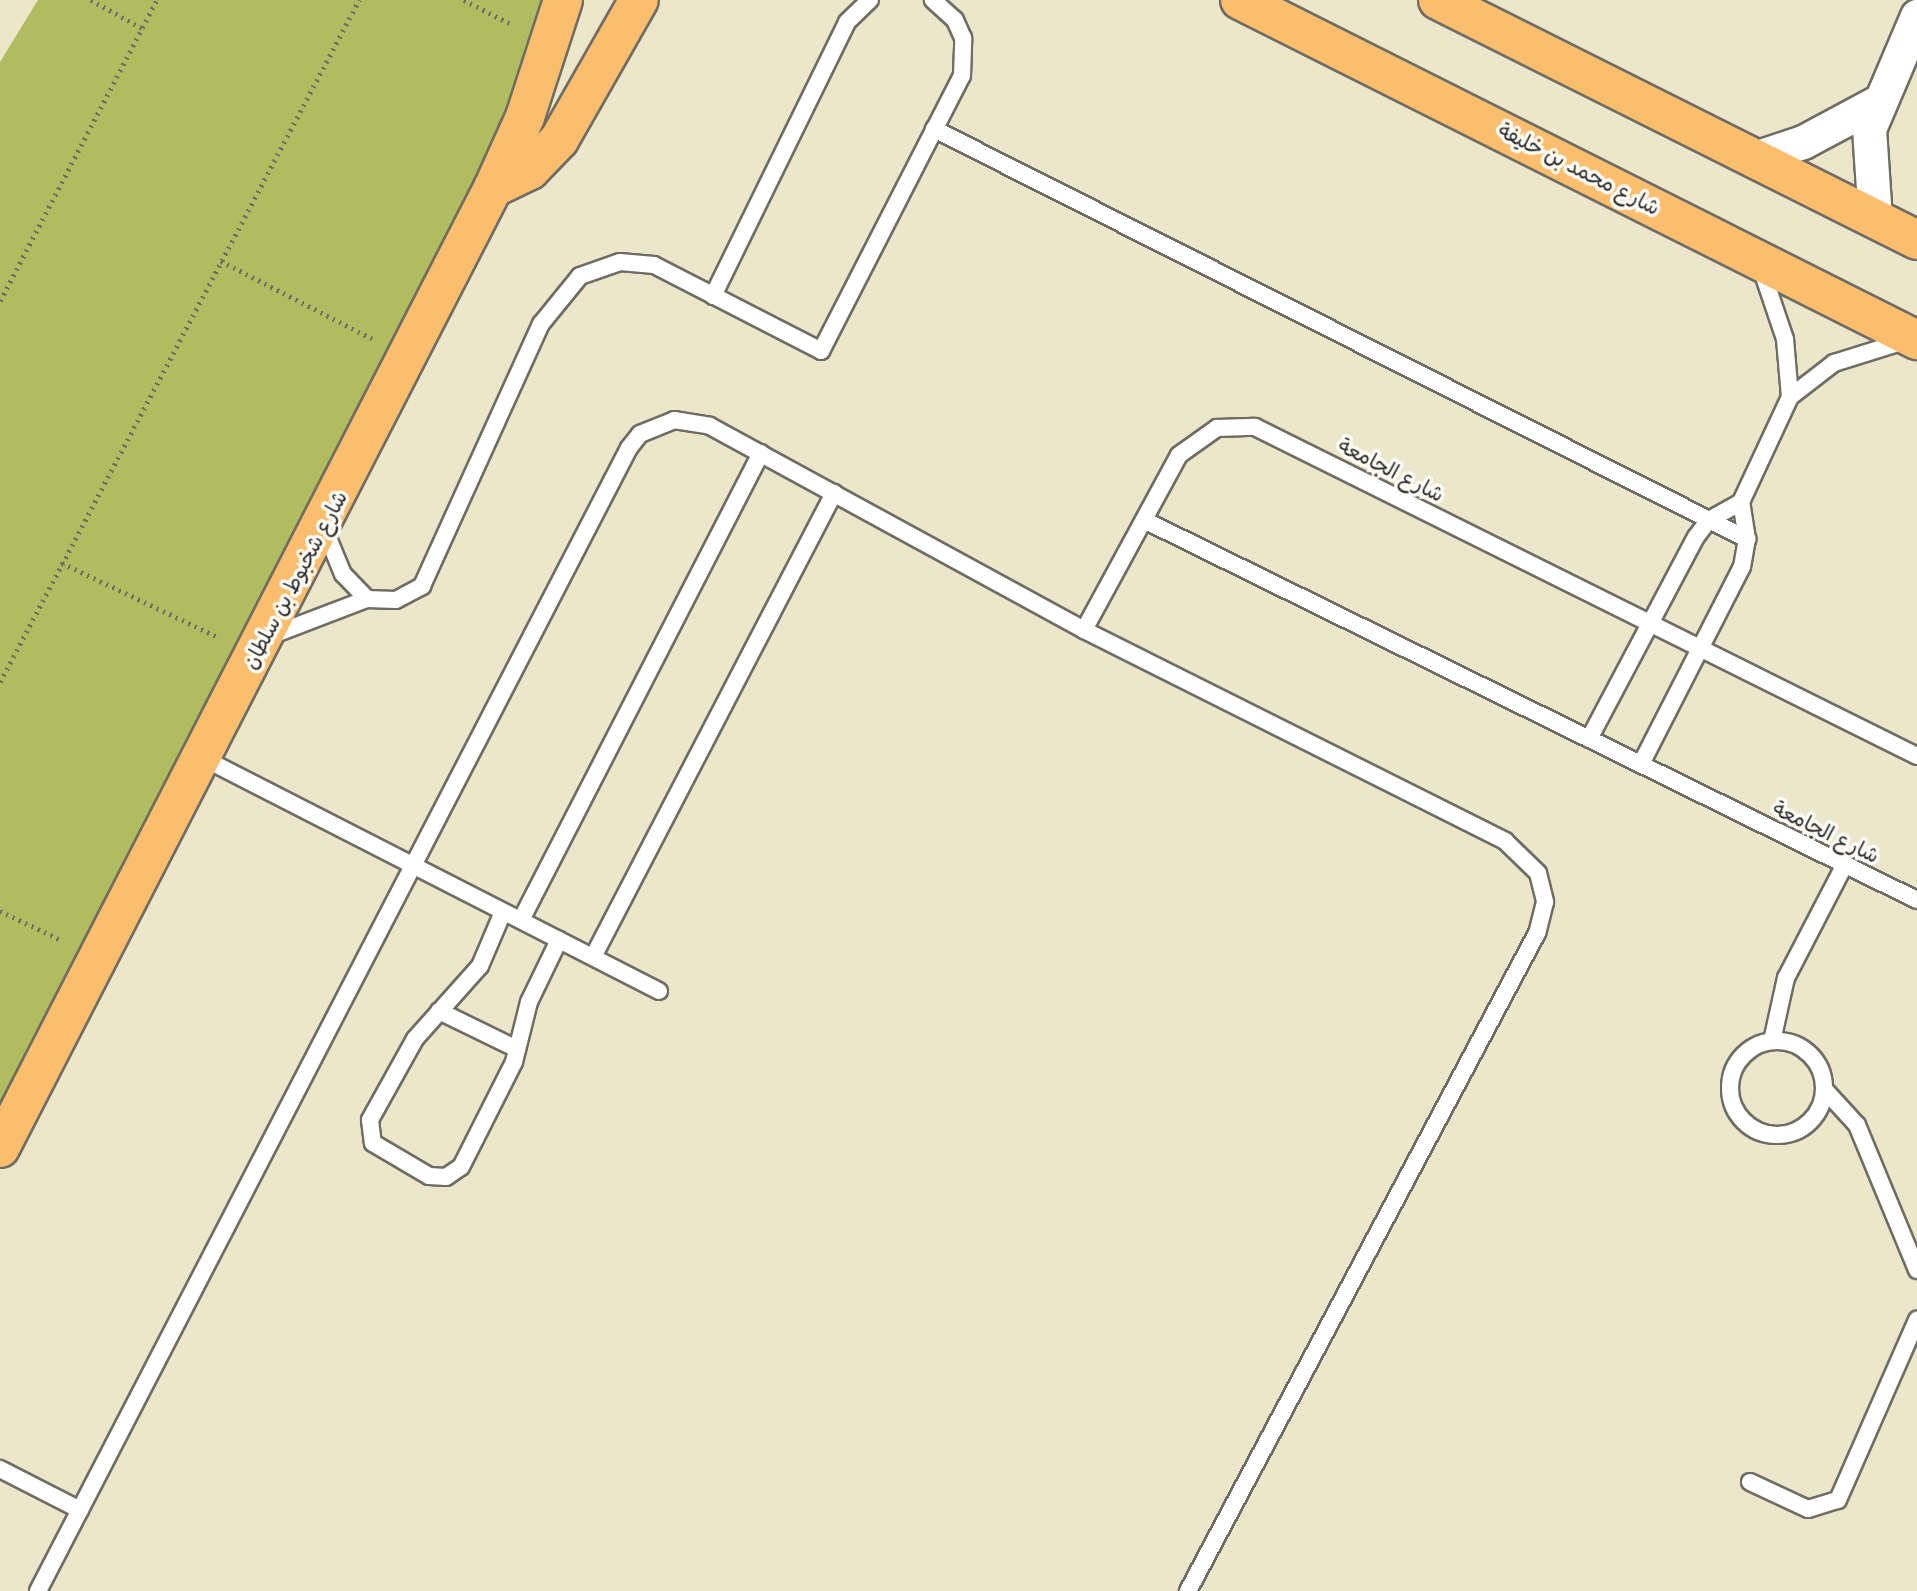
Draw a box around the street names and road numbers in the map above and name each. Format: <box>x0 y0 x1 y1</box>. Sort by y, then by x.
street label: شارع محمد بن خليفة <box>1494 117 1664 221</box>
street label: شارع الجامعة <box>1334 433 1448 507</box>
street label: شارع شخبوط بن سلطان <box>237 487 353 673</box>
street label: شارع الجامعة <box>1769 795 1883 869</box>

